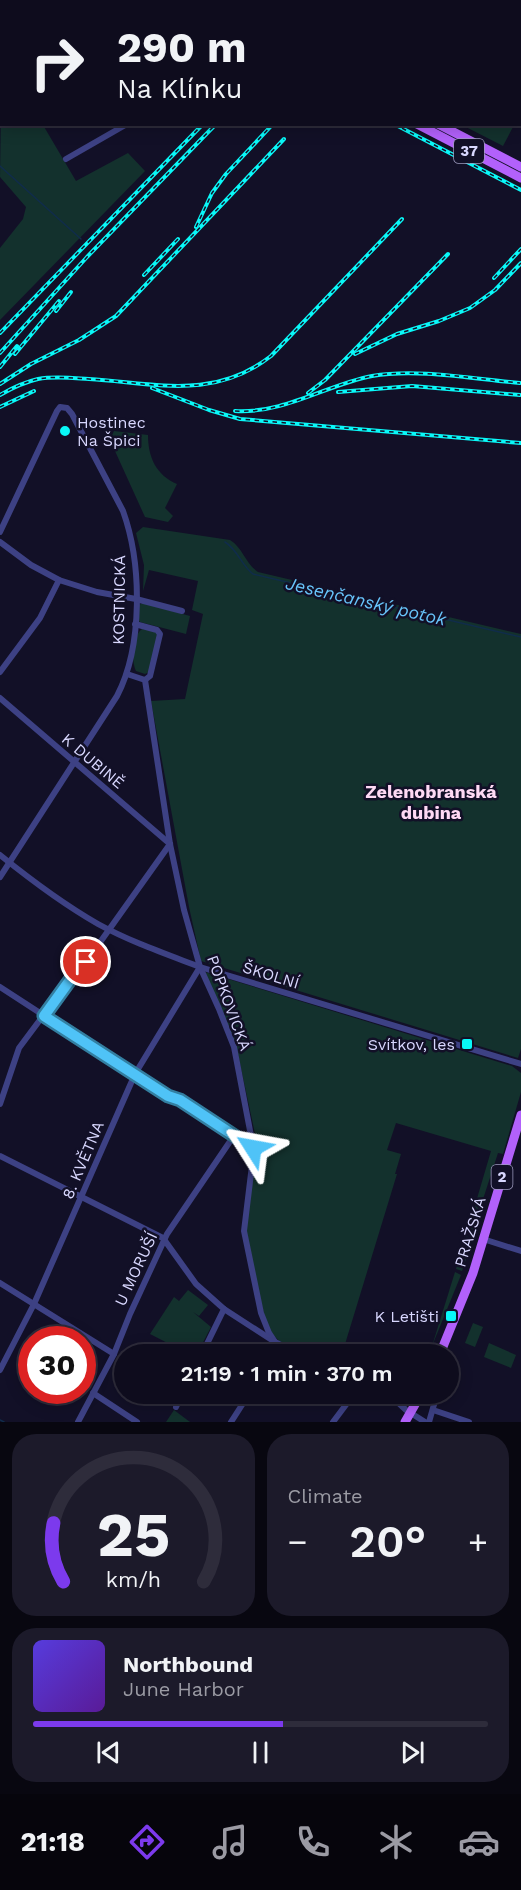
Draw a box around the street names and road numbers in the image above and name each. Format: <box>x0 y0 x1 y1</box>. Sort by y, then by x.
road number: 37 <box>454 139 484 163</box>
street label: KOSTNICKÁ <box>109 554 129 645</box>
street label: K DUBINĚ <box>58 729 128 793</box>
street label: POPKOVICKÁ <box>203 953 255 1054</box>
street label: ŠKOLNÍ <box>240 957 302 993</box>
street label: 8. KVĚTNA <box>58 1118 108 1202</box>
road number: 2 <box>492 1165 512 1189</box>
street label: PRAŽSKÁ <box>450 1194 490 1269</box>
street label: U MORUŠÍ <box>111 1229 161 1309</box>

